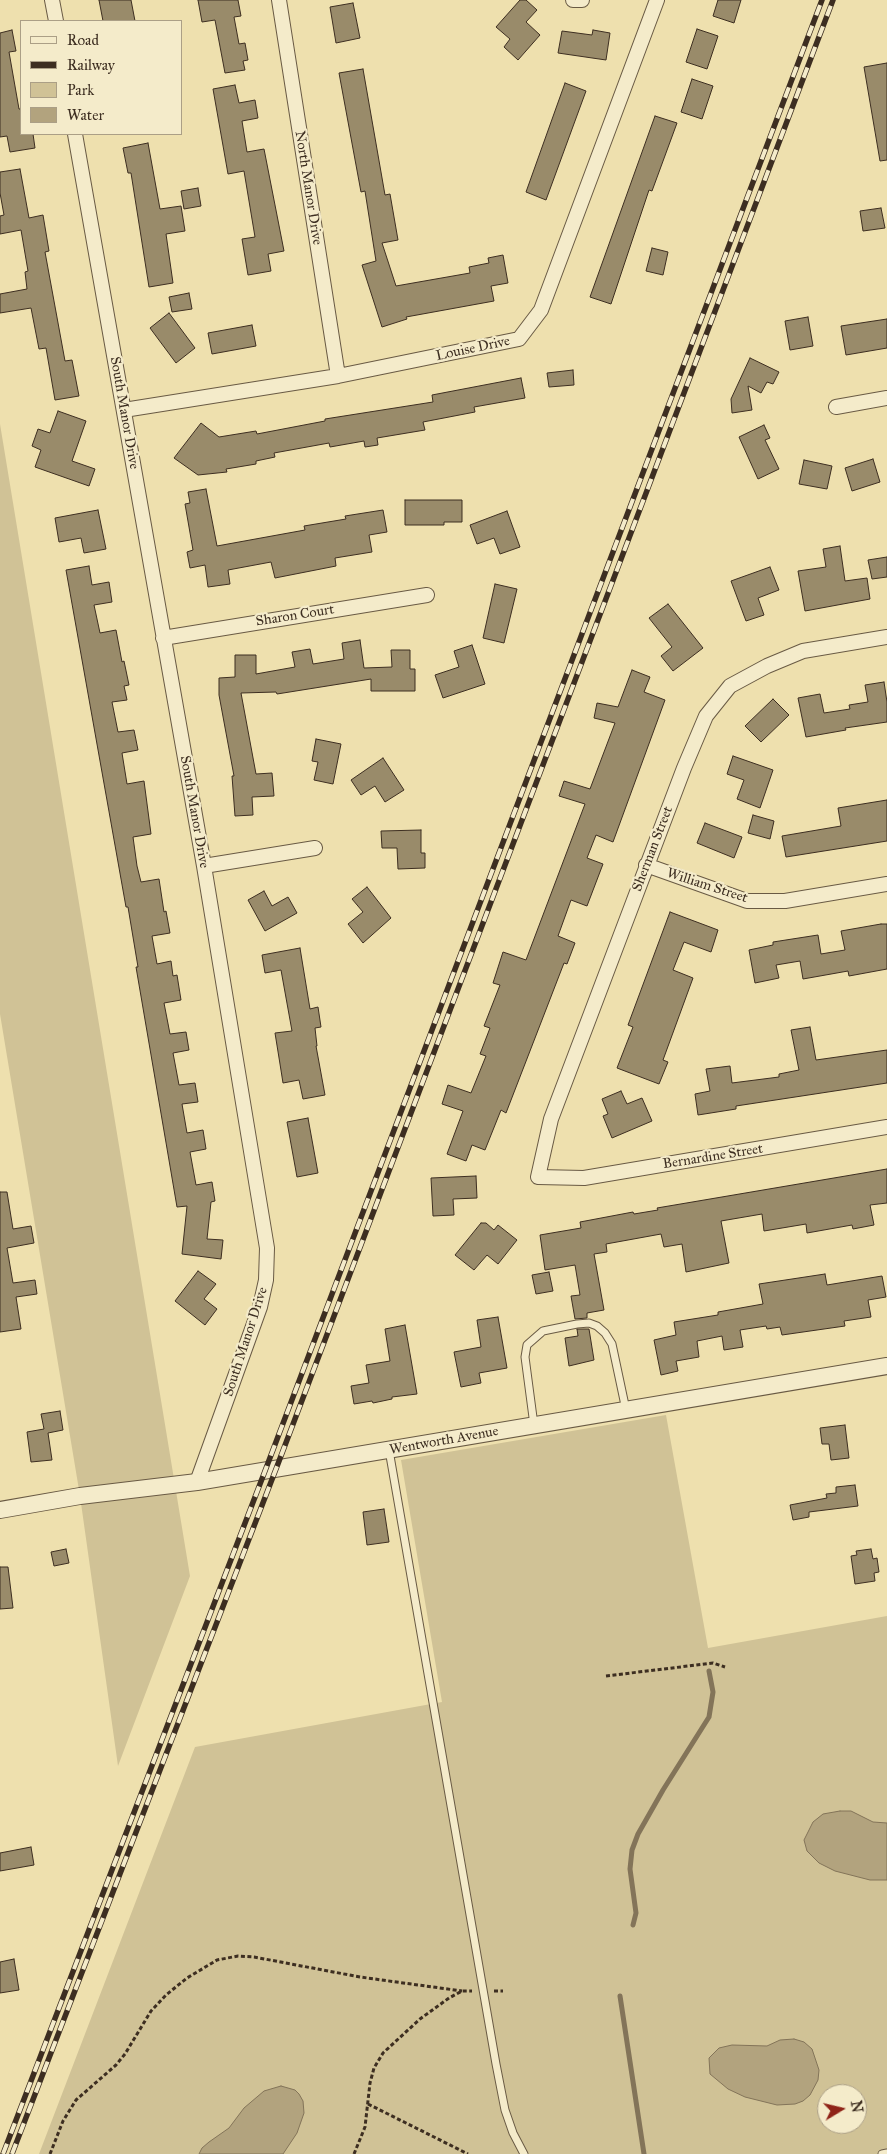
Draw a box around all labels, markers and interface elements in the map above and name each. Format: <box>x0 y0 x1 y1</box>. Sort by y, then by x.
legend <box>20 20 182 135</box>
text: Road <box>67 31 99 49</box>
text: Railway <box>67 56 115 74</box>
text: Park <box>67 81 94 99</box>
text: Water <box>67 106 104 124</box>
street label: North Manor Drive <box>291 130 325 246</box>
street label: Louise Drive <box>435 333 511 365</box>
street label: South Manor Drive <box>106 355 142 471</box>
street label: Sharon Court <box>255 602 335 630</box>
street label: South Manor Drive <box>176 754 212 870</box>
street label: Sherman Street <box>629 804 677 894</box>
street label: William Street <box>664 865 750 907</box>
street label: Bernardine Street <box>662 1141 764 1173</box>
street label: South Manor Drive <box>220 1285 272 1399</box>
street label: Wentworth Avenue <box>388 1423 500 1459</box>
north arrow <box>817 2084 867 2134</box>
text: N <box>847 2100 866 2114</box>

